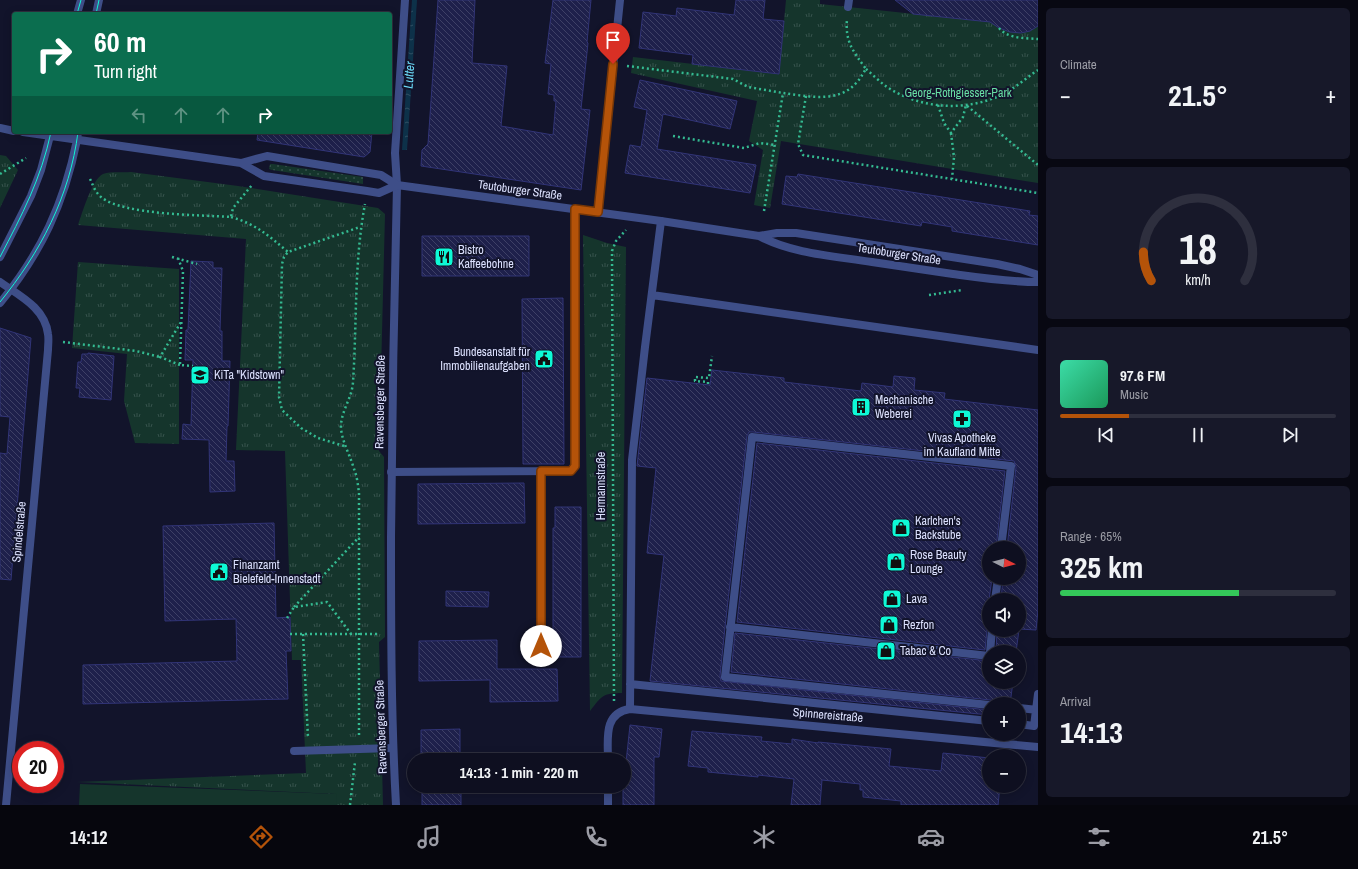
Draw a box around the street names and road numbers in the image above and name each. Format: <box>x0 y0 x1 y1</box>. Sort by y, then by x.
street label: Teutoburger Straße <box>477 176 563 204</box>
street label: Teutoburger Straße <box>856 239 942 269</box>
street label: Ravensberger Straße <box>371 355 389 449</box>
street label: Hermannstraße <box>593 452 609 520</box>
street label: Spindelstraße <box>8 501 30 563</box>
street label: Ravensberger Straße <box>371 680 391 774</box>
street label: Spinnereistraße <box>792 704 864 726</box>

